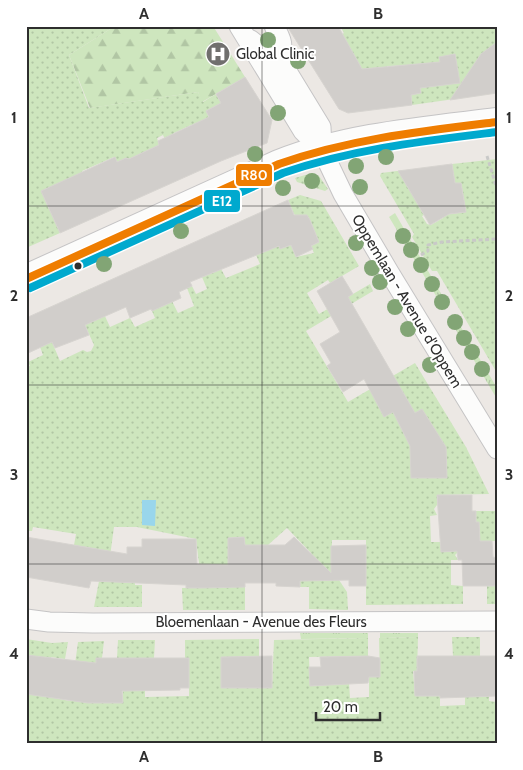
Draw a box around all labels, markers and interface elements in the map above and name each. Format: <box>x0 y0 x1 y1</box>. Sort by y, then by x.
text: A <box>139 4 149 23</box>
text: B <box>373 4 383 23</box>
hospital icon: Global Clinic <box>205 41 231 67</box>
place label: Global Clinic <box>236 45 315 63</box>
text: 1 <box>11 108 17 127</box>
text: 1 <box>506 108 512 127</box>
line badge: R80 <box>235 163 273 187</box>
text: R80 <box>240 166 268 184</box>
line badge: E12 <box>203 189 241 213</box>
text: E12 <box>212 192 232 210</box>
street label: Oppemlaan - Avenue d'Oppem <box>348 211 466 391</box>
unlabelled marker <box>73 261 83 271</box>
text: 2 <box>10 286 18 305</box>
text: 2 <box>505 286 513 305</box>
text: 3 <box>10 465 18 484</box>
text: 3 <box>505 465 513 484</box>
street label: Bloemenlaan - Avenue des Fleurs <box>155 613 367 631</box>
text: 4 <box>9 644 19 663</box>
text: 4 <box>504 644 514 663</box>
scale bar <box>316 690 379 722</box>
text: 20 m <box>323 698 358 716</box>
text: A <box>139 747 149 766</box>
text: B <box>373 747 383 766</box>

